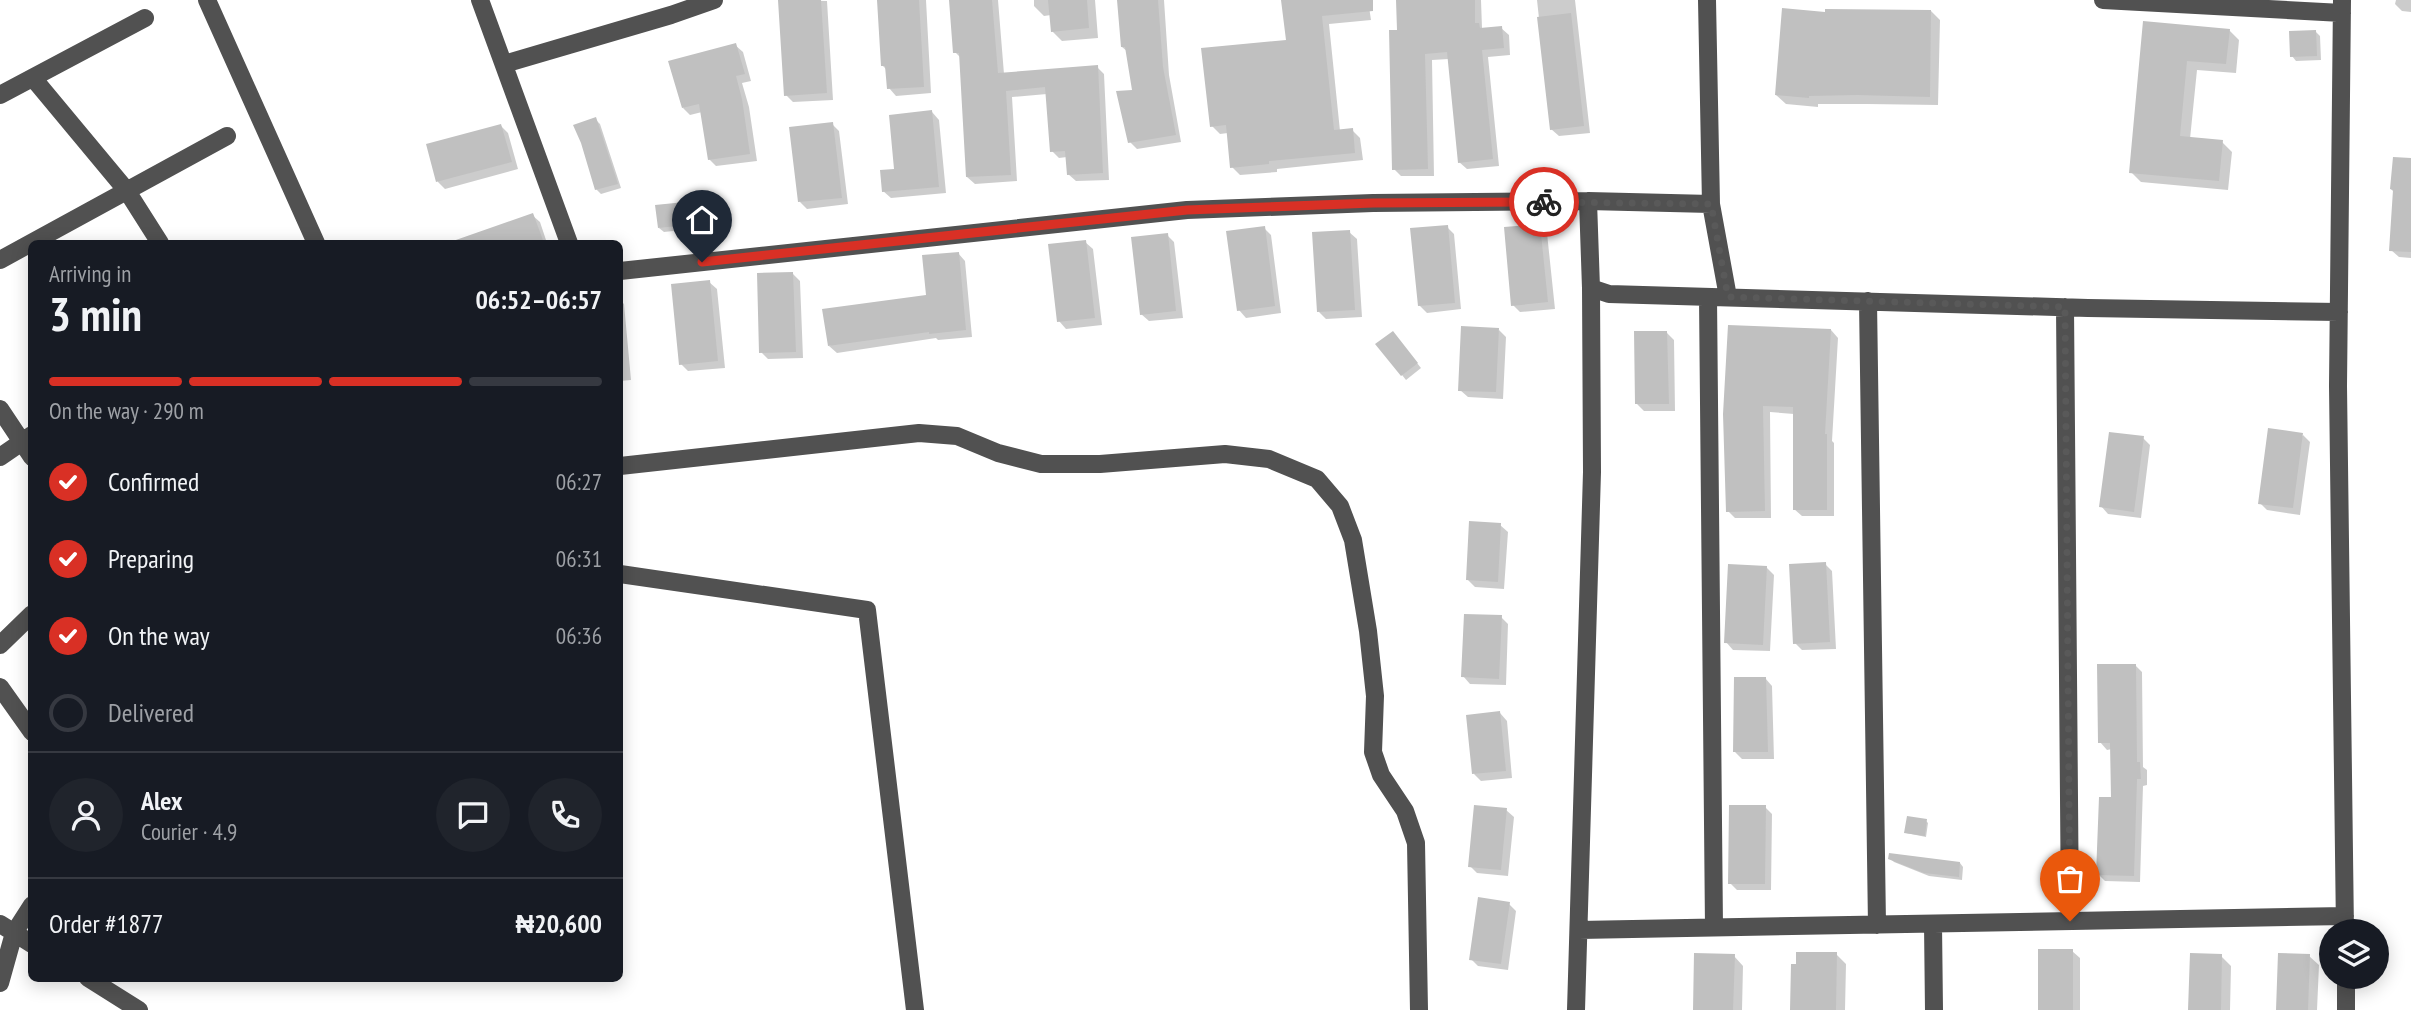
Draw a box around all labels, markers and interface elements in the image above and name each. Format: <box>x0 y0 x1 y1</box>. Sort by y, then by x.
courier <box>1509 167 1579 237</box>
icon: bike <box>1525 183 1563 221</box>
pin <box>672 190 732 262</box>
icon: home <box>683 201 721 239</box>
text: Arriving in <box>49 259 131 288</box>
text: 06:52–06:57 <box>475 283 602 316</box>
text: 3 min <box>49 284 142 344</box>
text: On the way · 290 m <box>49 396 204 425</box>
icon: check <box>49 463 87 501</box>
text: Confirmed <box>108 465 199 498</box>
text: 06:27 <box>556 467 602 496</box>
icon: check <box>49 540 87 578</box>
text: Preparing <box>108 542 194 575</box>
text: 06:31 <box>556 544 602 573</box>
icon: check <box>49 617 87 655</box>
text: On the way <box>108 619 210 652</box>
text: 06:36 <box>556 621 602 650</box>
text: Delivered <box>108 696 194 729</box>
button: person <box>49 778 123 852</box>
button: chat <box>436 778 510 852</box>
button: phone <box>528 778 602 852</box>
text: Alex <box>141 784 182 817</box>
text: Courier · 4.9 <box>141 817 237 846</box>
pin <box>2040 849 2100 921</box>
icon: bag <box>2051 860 2089 898</box>
text: Order #1877 <box>49 907 164 940</box>
text: ₦20,600 <box>515 907 602 940</box>
map controls <box>2319 919 2389 989</box>
button: layers <box>2319 919 2389 989</box>

